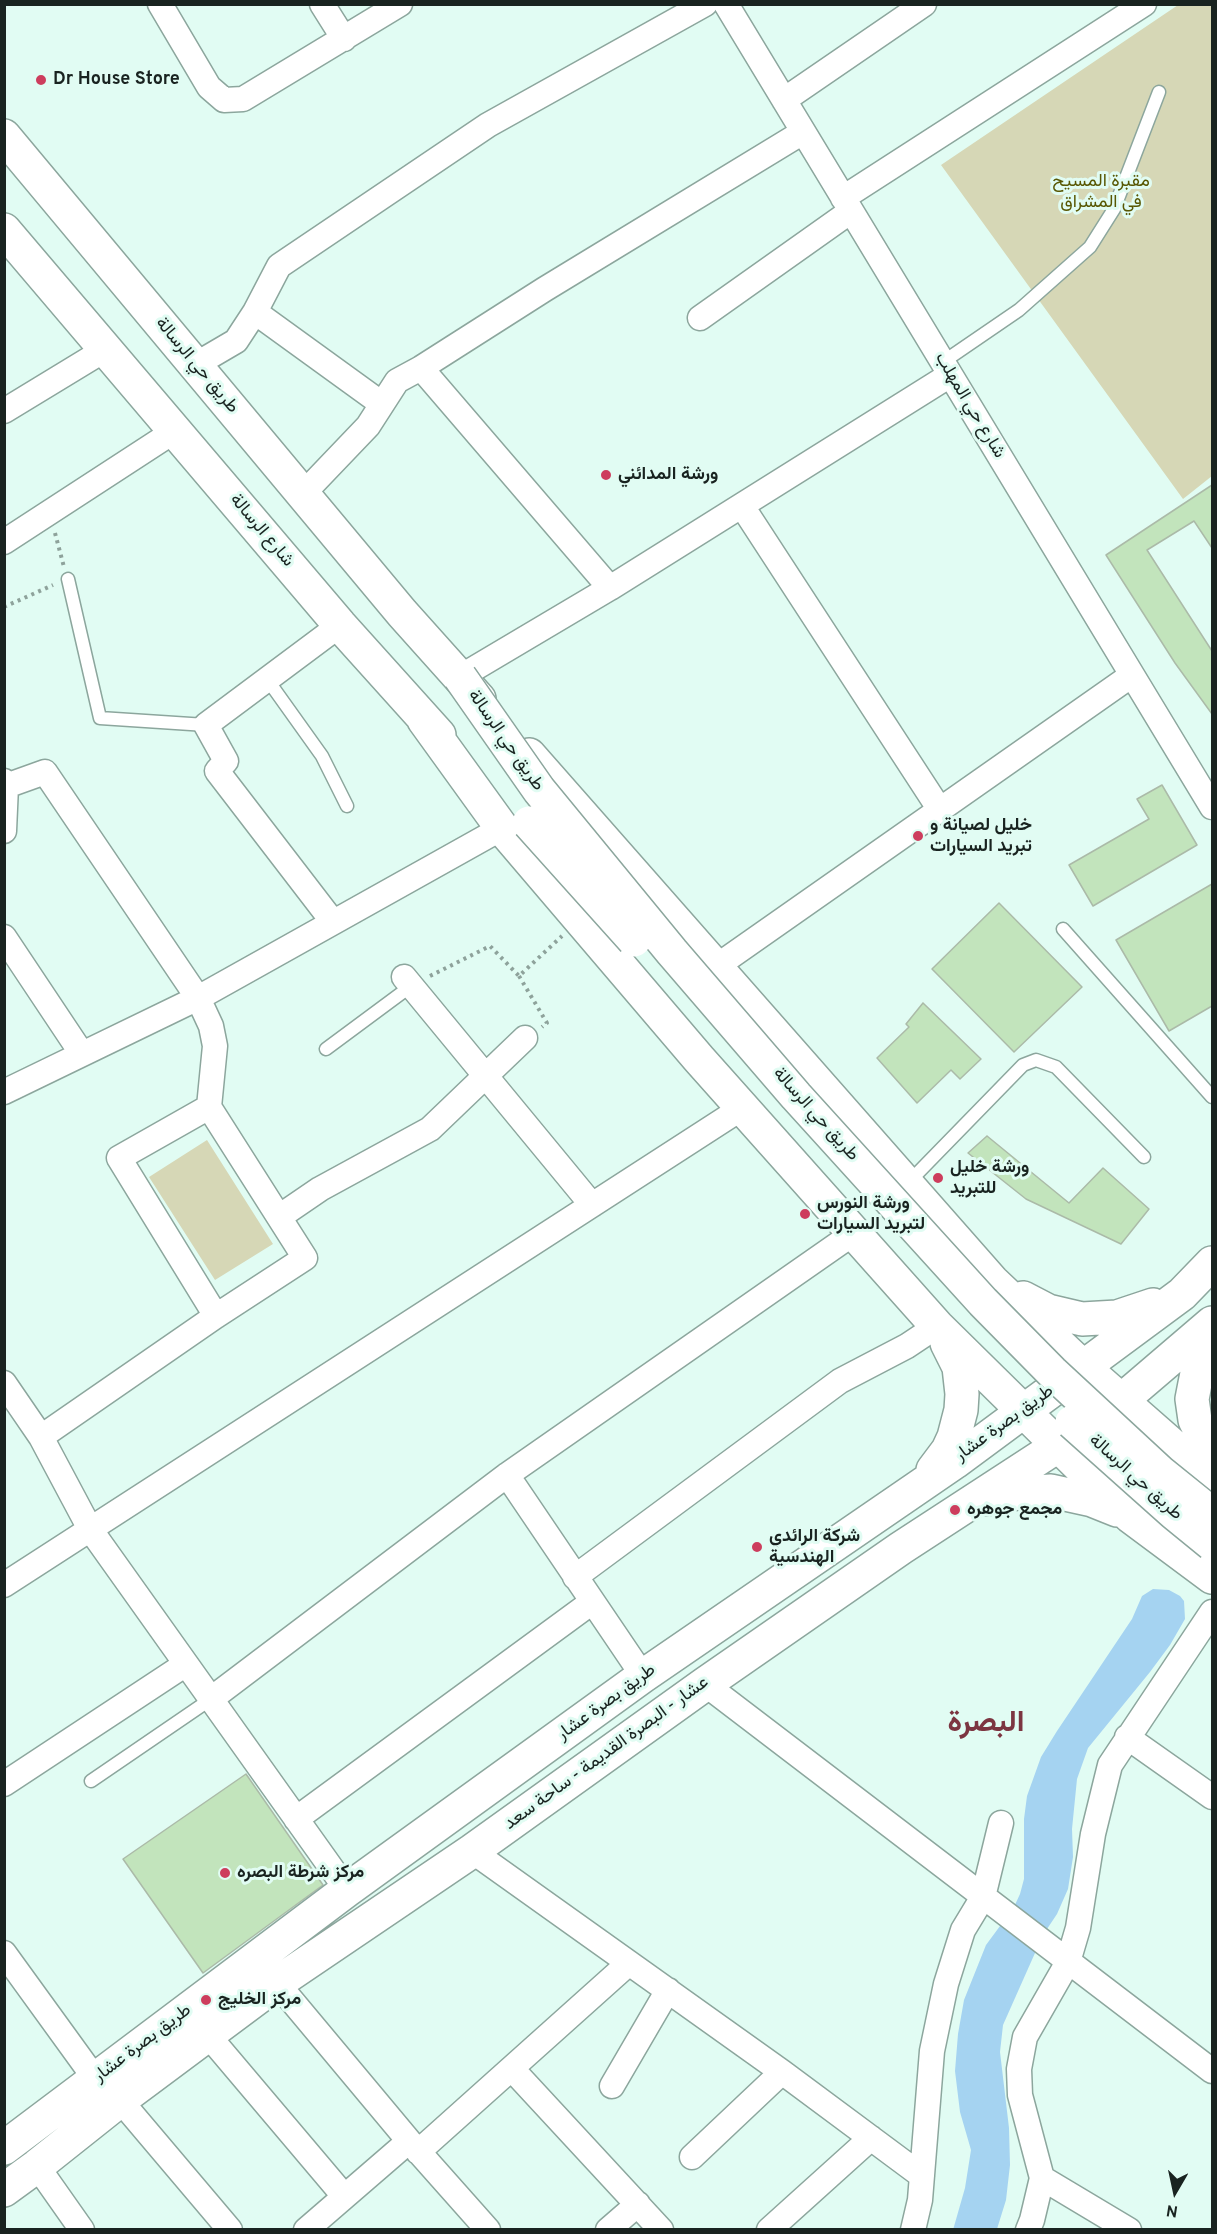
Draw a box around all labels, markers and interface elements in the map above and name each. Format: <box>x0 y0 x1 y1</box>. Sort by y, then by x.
place label: Dr House Store <box>53 69 180 91</box>
marker: Dr House Store <box>34 73 48 87</box>
park label: مقبرة المسيح في المشراق <box>1052 171 1150 213</box>
street label: طريق حي الرسالة <box>150 314 242 418</box>
street label: شارع حي المهلب <box>929 349 1009 463</box>
place label: ورشة المدائني <box>618 464 718 486</box>
marker: ورشة المدائني <box>599 468 613 482</box>
street label: شارع الرسالة <box>224 490 298 572</box>
street label: طريق حي الرسالة <box>462 686 548 796</box>
place label: خليل لصيانة و تبريد السيارات <box>930 815 1032 858</box>
marker: خليل لصيانة و تبريد السيارات <box>911 829 925 843</box>
street label: طريق حي الرسالة <box>767 1064 863 1166</box>
place label: ورشة خليل للتبريد <box>950 1157 1029 1200</box>
marker: ورشة خليل للتبريد <box>931 1171 945 1185</box>
place label: ورشة النورس لتبريد السيارات <box>817 1193 925 1236</box>
marker: ورشة النورس لتبريد السيارات <box>798 1207 812 1221</box>
street label: طريق بصرة عشار <box>951 1381 1059 1467</box>
street label: طريق حي الرسالة <box>1084 1430 1186 1526</box>
place label: مجمع جوهره <box>967 1499 1062 1521</box>
marker: مجمع جوهره <box>948 1503 962 1517</box>
place label: شركة الرائدي الهندسية <box>769 1526 860 1568</box>
marker: شركة الرائدي الهندسية <box>750 1540 764 1554</box>
street label: طريق بصرة عشار <box>553 1660 661 1746</box>
street label: عشار - البصرة القديمة - ساحة سعد <box>500 1672 714 1836</box>
district label: البصرة <box>947 1707 1025 1743</box>
place label: مركز شرطة البصره <box>237 1862 364 1884</box>
marker: مركز شرطة البصره <box>218 1866 232 1880</box>
place label: مركز الخليج <box>218 1989 301 2011</box>
marker: مركز الخليج <box>199 1993 213 2007</box>
street label: طريق بصرة عشار <box>90 2000 196 2088</box>
north arrow <box>1145 2162 1205 2222</box>
text: N <box>1165 2199 1179 2221</box>

